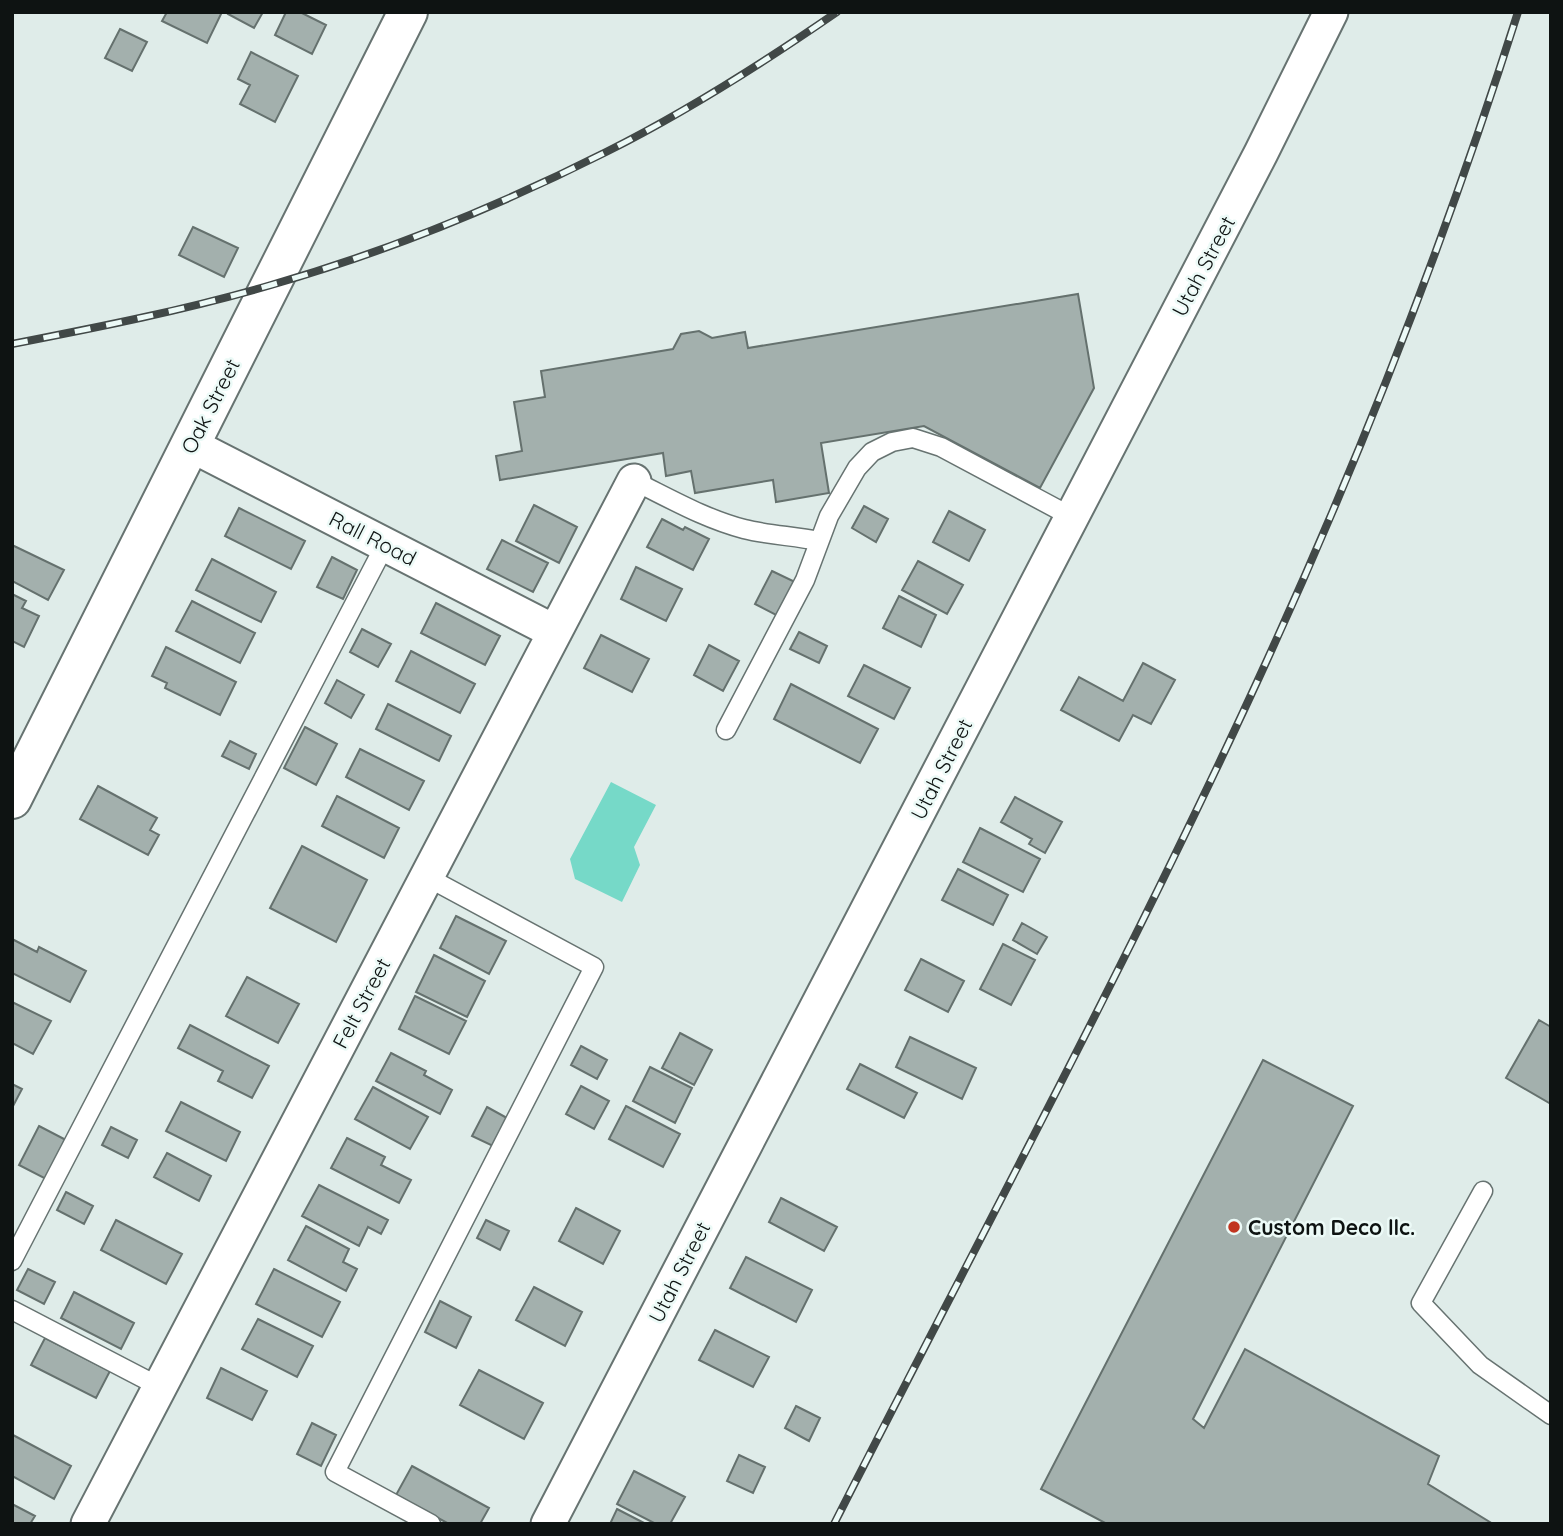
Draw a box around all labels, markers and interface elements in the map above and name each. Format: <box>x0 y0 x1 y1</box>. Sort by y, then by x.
street label: Utah Street <box>1166 211 1240 321</box>
street label: Oak Street <box>175 354 245 458</box>
street label: Rall Road <box>325 505 421 571</box>
street label: Utah Street <box>904 714 978 824</box>
street label: Felt Street <box>326 953 396 1053</box>
place label: Custom Deco llc. <box>1248 1214 1415 1240</box>
street label: Utah Street <box>642 1217 716 1327</box>
marker: Custom Deco llc. <box>1226 1219 1242 1235</box>

